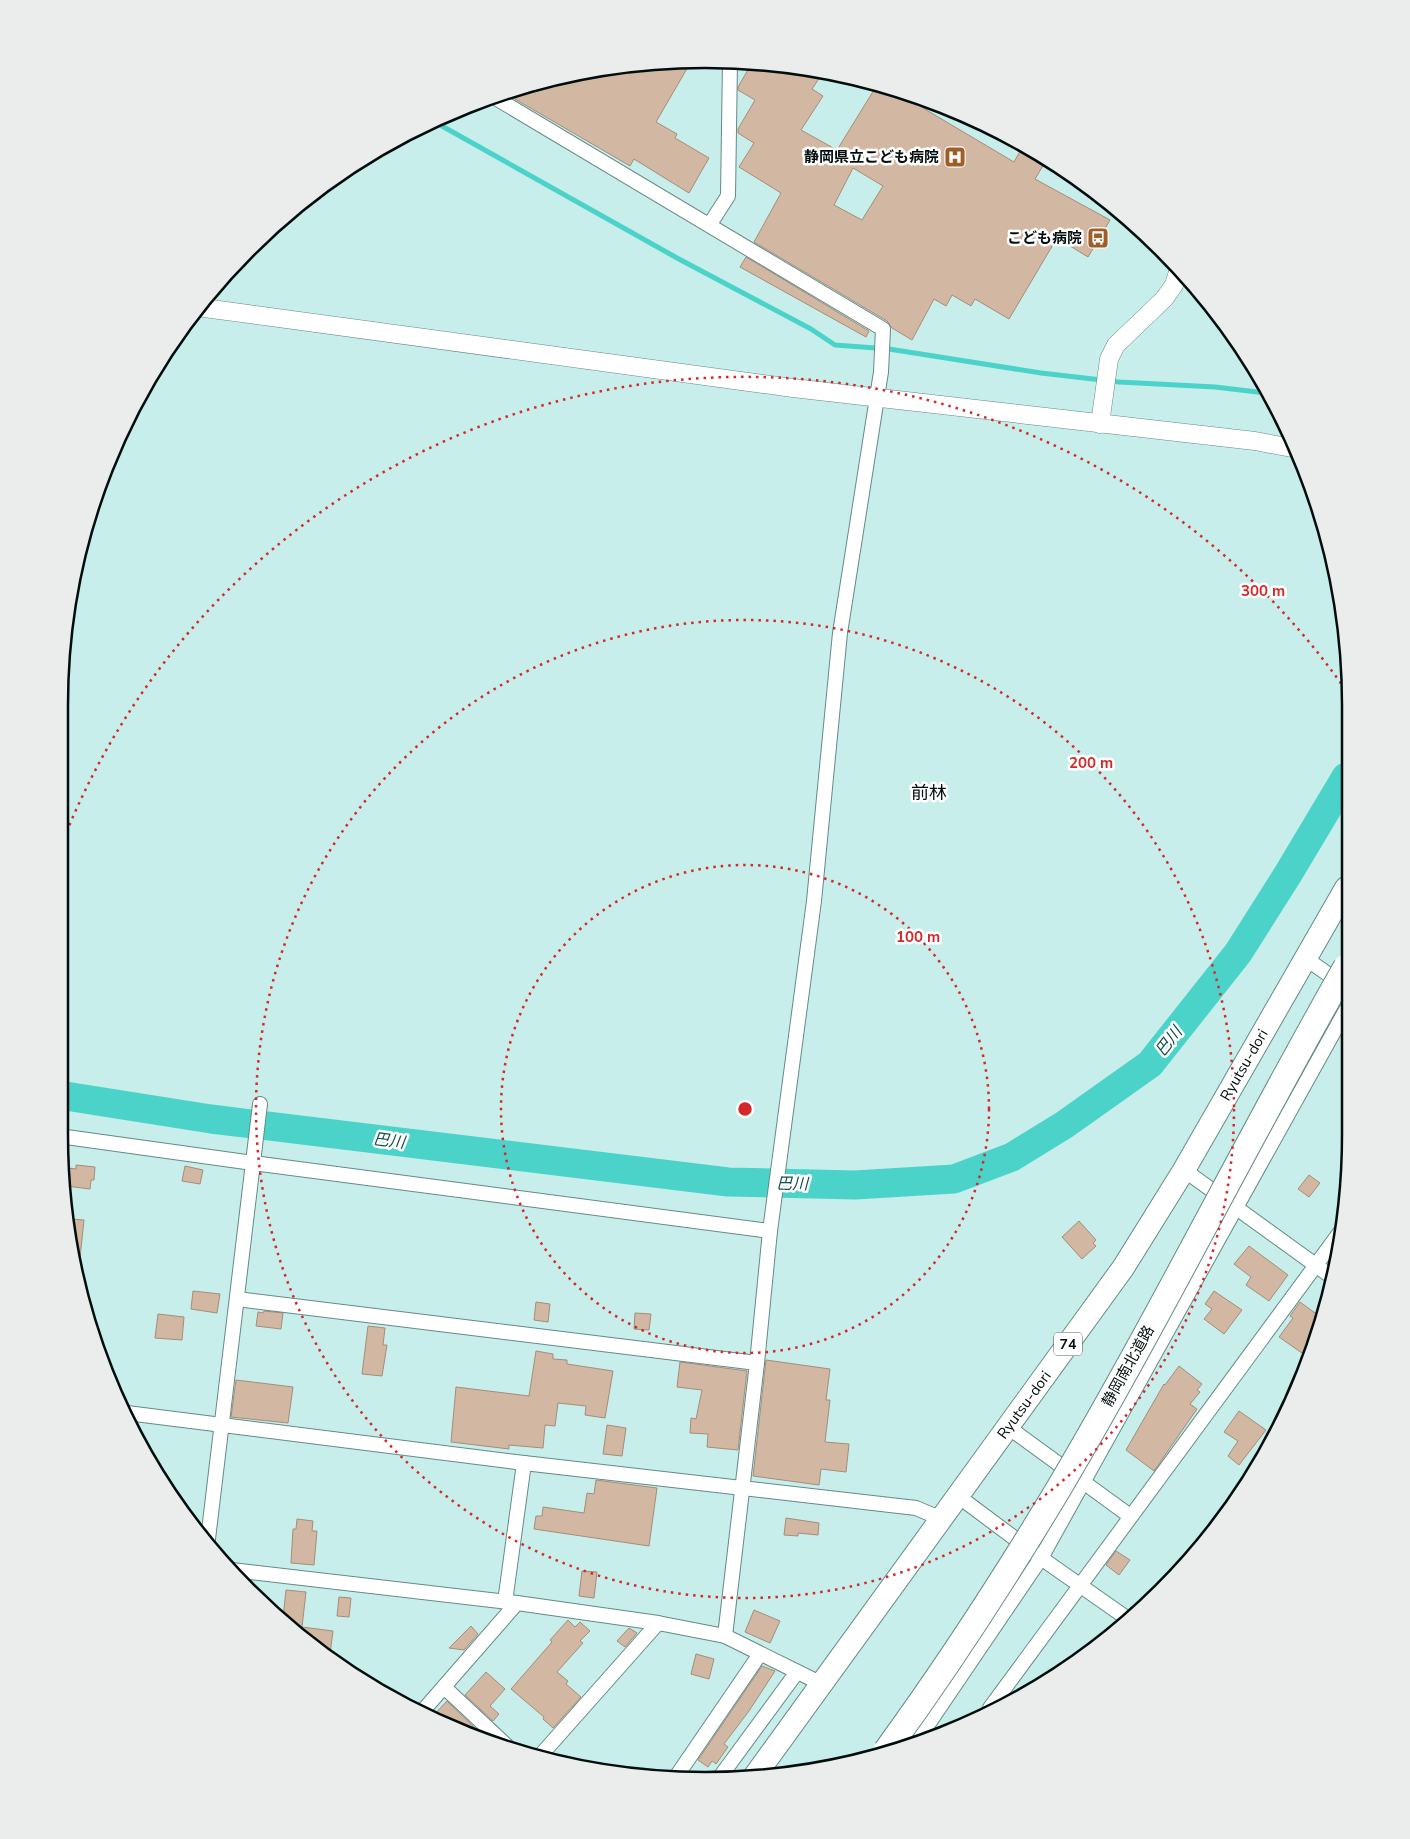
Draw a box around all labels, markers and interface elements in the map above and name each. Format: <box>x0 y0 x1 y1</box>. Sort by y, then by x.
hospital icon: 静岡県立こども病院 <box>943 145 967 169</box>
place label: 静岡県立こども病院 <box>804 147 939 167</box>
bus stop icon: こども病院 <box>1086 226 1110 250</box>
place label: こども病院 <box>1007 228 1082 248</box>
text: 300 m <box>1241 581 1285 601</box>
text: 200 m <box>1069 753 1113 773</box>
district label: 前林 <box>911 781 947 805</box>
text: 100 m <box>896 927 940 947</box>
water label: 巴川 <box>1150 1021 1189 1061</box>
street label: Ryutsu-dori <box>1215 1026 1273 1104</box>
centre of rings <box>736 1100 754 1118</box>
water label: 巴川 <box>372 1128 408 1154</box>
water label: 巴川 <box>776 1173 810 1195</box>
street label: 静岡南北道路 <box>1097 1322 1159 1410</box>
road number: 74 <box>1054 1332 1082 1356</box>
street label: Ryutsu-dori <box>993 1367 1055 1443</box>

